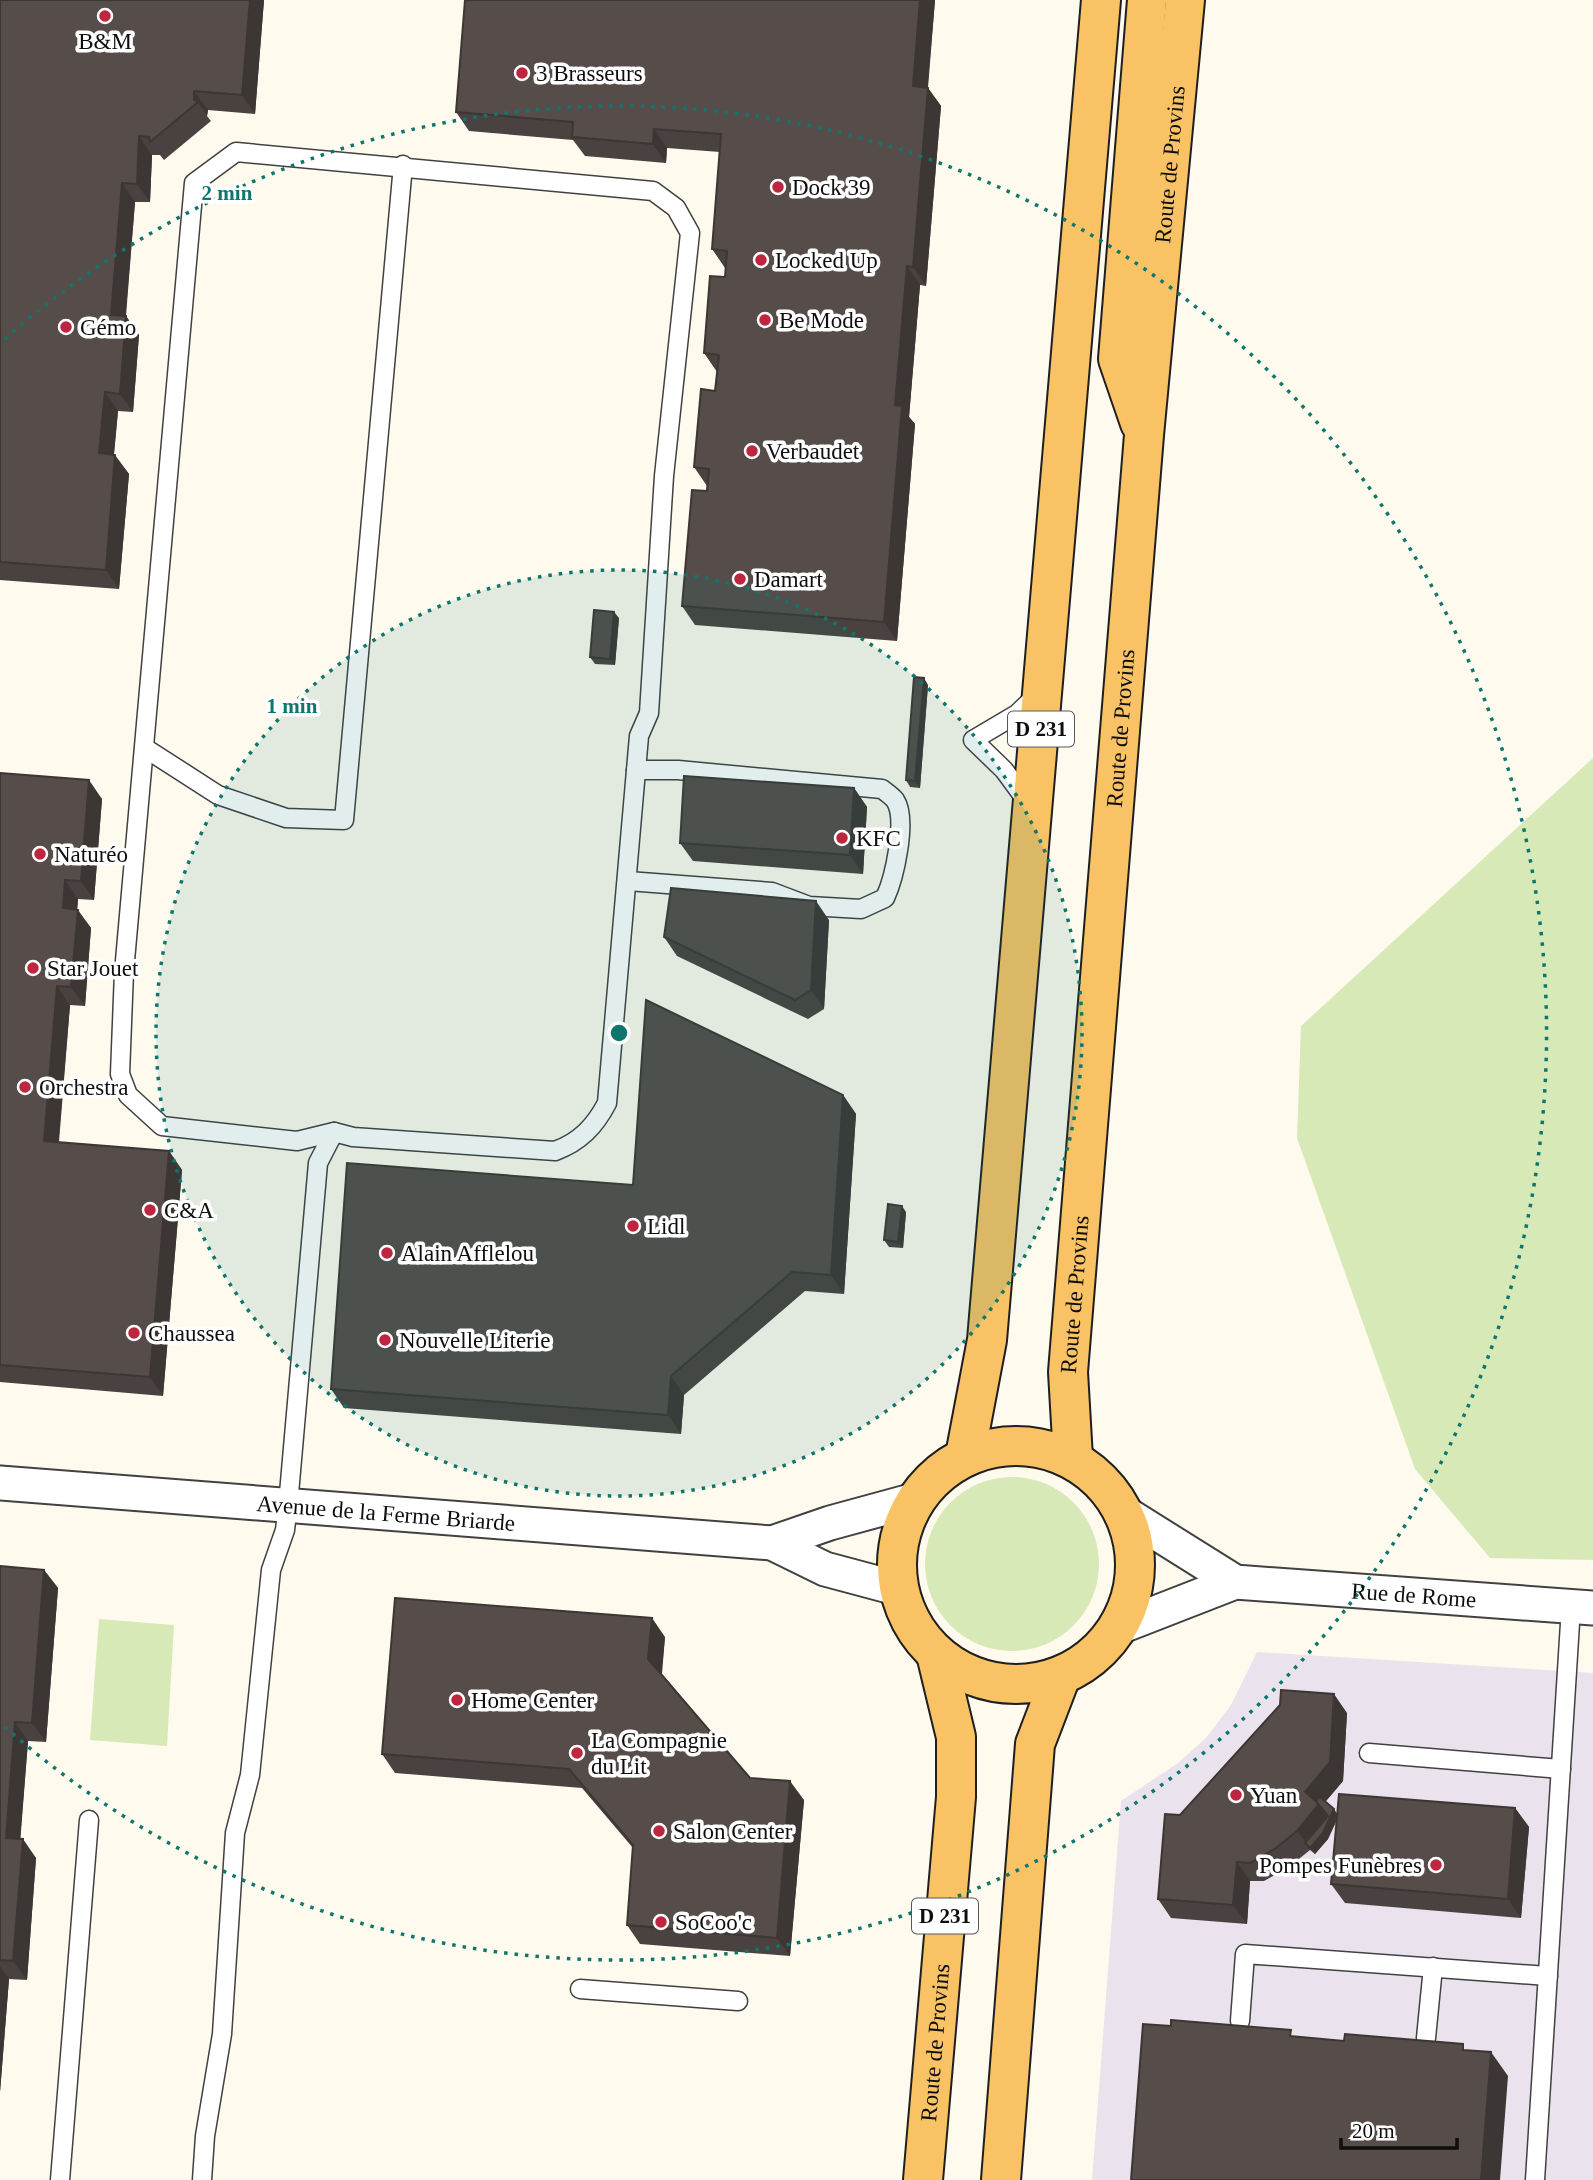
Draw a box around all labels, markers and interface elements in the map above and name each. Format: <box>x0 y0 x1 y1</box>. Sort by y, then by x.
marker: B&M <box>97 8 113 24</box>
place label: B&M <box>78 29 132 54</box>
place label: 3 Brasseurs <box>536 61 643 86</box>
marker: 3 Brasseurs <box>514 65 530 81</box>
street label: Route de Provins <box>1150 84 1190 245</box>
place label: Dock 39 <box>792 175 871 200</box>
marker: Dock 39 <box>770 179 786 195</box>
text: 2 min <box>202 181 253 205</box>
place label: Locked Up <box>775 248 878 273</box>
marker: Locked Up <box>753 252 769 268</box>
place label: Be Mode <box>779 308 864 333</box>
marker: Be Mode <box>757 312 773 328</box>
place label: Gémo <box>80 315 136 340</box>
marker: Gémo <box>58 319 74 335</box>
place label: Verbaudet <box>766 439 860 464</box>
marker: Verbaudet <box>744 443 760 459</box>
place label: Damart <box>754 567 824 592</box>
marker: Damart <box>732 571 748 587</box>
street label: Route de Provins <box>1102 648 1140 808</box>
text: 1 min <box>267 694 318 718</box>
road number: D 231 <box>1008 712 1074 746</box>
place label: KFC <box>856 826 901 851</box>
marker: KFC <box>834 830 850 846</box>
place label: Naturéo <box>54 842 128 867</box>
marker: Naturéo <box>32 846 48 862</box>
place label: Star Jouet <box>47 956 139 981</box>
marker: Star Jouet <box>25 960 41 976</box>
centre of rings <box>607 1021 631 1045</box>
place label: Orchestra <box>39 1075 128 1100</box>
marker: Orchestra <box>17 1079 33 1095</box>
place label: C&A <box>164 1198 214 1223</box>
marker: C&A <box>142 1202 158 1218</box>
place label: Lidl <box>647 1214 685 1239</box>
street label: Route de Provins <box>1056 1214 1094 1374</box>
marker: Lidl <box>625 1218 641 1234</box>
place label: Alain Afflelou <box>401 1241 535 1266</box>
marker: Alain Afflelou <box>379 1245 395 1261</box>
place label: Chaussea <box>148 1321 235 1346</box>
marker: Chaussea <box>126 1325 142 1341</box>
place label: Nouvelle Literie <box>399 1328 550 1353</box>
marker: Nouvelle Literie <box>377 1332 393 1348</box>
street label: Avenue de la Ferme Briarde <box>256 1491 516 1536</box>
street label: Rue de Rome <box>1350 1578 1477 1612</box>
place label: Home Center <box>471 1688 595 1713</box>
marker: Home Center <box>449 1692 465 1708</box>
place label: La Compagnie du Lit <box>591 1728 727 1779</box>
marker: La Compagnie du Lit <box>569 1745 585 1761</box>
place label: Yuan <box>1250 1783 1298 1808</box>
marker: Yuan <box>1228 1787 1244 1803</box>
place label: Salon Center <box>673 1819 793 1844</box>
marker: Salon Center <box>651 1823 667 1839</box>
place label: Pompes Funèbres <box>1259 1853 1422 1878</box>
marker: Pompes Funèbres <box>1428 1857 1444 1873</box>
road number: D 231 <box>912 1898 978 1934</box>
place label: SoCoo'c <box>675 1910 752 1935</box>
marker: SoCoo'c <box>653 1914 669 1930</box>
street label: Route de Provins <box>916 1962 955 2123</box>
scale bar <box>1341 2106 1456 2150</box>
text: 20 m <box>1352 2119 1395 2143</box>

